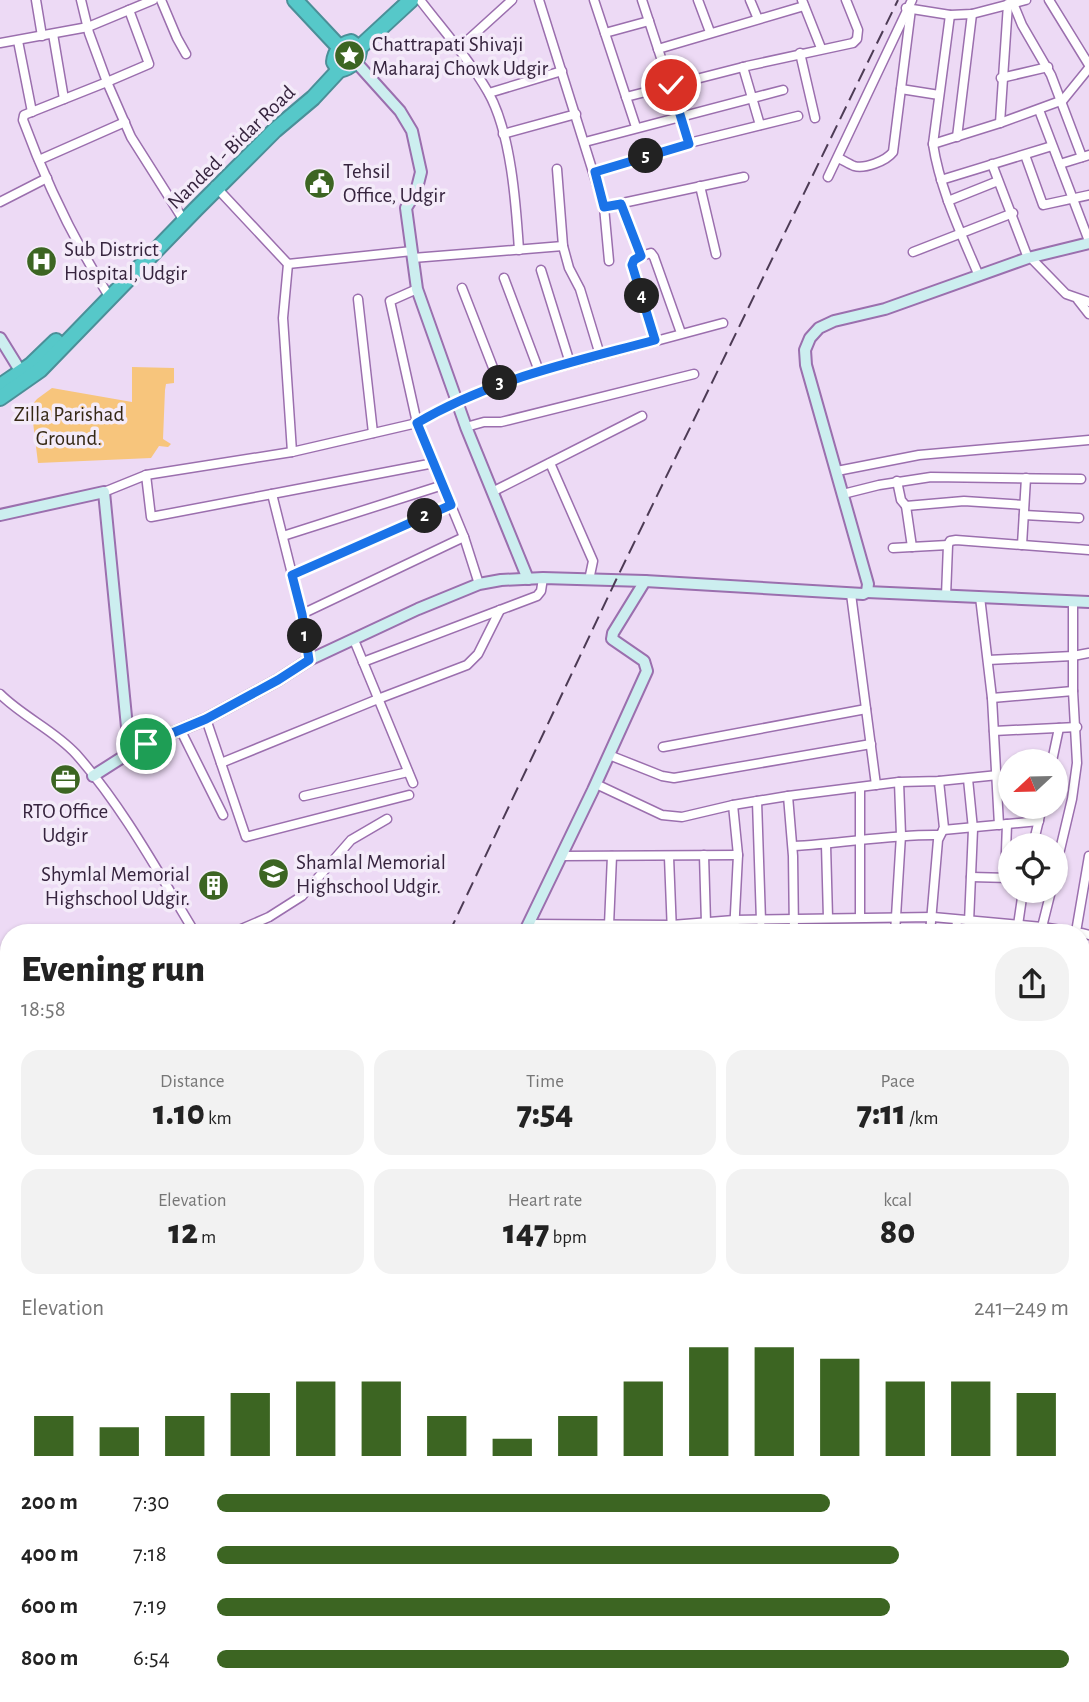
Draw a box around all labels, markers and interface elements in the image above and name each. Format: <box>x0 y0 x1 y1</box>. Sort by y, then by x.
place label: Chattrapati Shivaji Maharaj Chowk Udgir <box>372 34 549 79</box>
place icon: Chattrapati Shivaji Maharaj Chowk Udgir <box>332 39 366 73</box>
pin <box>641 55 701 115</box>
icon: check <box>652 66 690 104</box>
street label: Nanded - Bidar Road <box>164 81 299 213</box>
pin: 5 <box>628 138 664 174</box>
text: 5 <box>641 146 650 165</box>
place label: Tehsil Office, Udgir <box>343 161 445 206</box>
public building icon: Tehsil Office, Udgir <box>303 166 337 200</box>
place label: Sub District Hospital, Udgir <box>64 239 187 284</box>
hospital icon: Sub District Hospital, Udgir <box>24 244 58 278</box>
pin: 4 <box>624 278 660 314</box>
text: 4 <box>637 286 646 305</box>
pin: 3 <box>482 366 518 400</box>
text: 3 <box>495 373 504 392</box>
park label: Zilla Parishad Ground. <box>14 404 124 449</box>
pin: 2 <box>408 498 442 534</box>
text: 2 <box>420 506 429 525</box>
pin: 1 <box>288 618 322 654</box>
text: 1 <box>301 626 308 645</box>
pin <box>116 714 176 774</box>
icon: arrive <box>127 725 165 763</box>
north arrow <box>998 749 1068 819</box>
map controls <box>998 749 1068 903</box>
office icon: RTO Office Udgir <box>48 762 82 796</box>
place label: RTO Office Udgir <box>22 801 108 846</box>
button: locate <box>998 833 1068 903</box>
place label: Shamlal Memorial Highschool Udgir. <box>296 852 446 897</box>
school or university icon: Shamlal Memorial Highschool Udgir. <box>256 857 290 891</box>
place label: Shymlal Memorial Highschool Udgir. <box>41 864 190 909</box>
building icon: Shymlal Memorial Highschool Udgir. <box>196 869 230 903</box>
button: share <box>995 947 1069 1021</box>
text: Evening run <box>21 951 205 989</box>
text: 18:58 <box>21 998 66 1021</box>
text: Distance <box>160 1072 225 1091</box>
text: Time <box>526 1072 564 1091</box>
text: Pace <box>881 1072 915 1091</box>
text: 1.10 <box>153 1096 205 1131</box>
text: 7:54 <box>517 1096 573 1131</box>
text: 7:11 <box>857 1096 906 1131</box>
text: km <box>205 1109 232 1128</box>
text: /km <box>906 1109 938 1128</box>
text: Elevation <box>158 1191 227 1210</box>
text: Heart rate <box>508 1191 582 1210</box>
text: kcal <box>883 1191 912 1210</box>
text: 12 <box>168 1215 198 1250</box>
text: 147 <box>503 1215 549 1250</box>
text: 80 <box>880 1215 916 1250</box>
text: m <box>198 1228 216 1247</box>
text: bpm <box>549 1228 587 1247</box>
text: Elevation <box>21 1297 104 1320</box>
text: 241–249 m <box>974 1297 1069 1320</box>
text: 200 m <box>21 1491 78 1514</box>
text: 7:30 <box>133 1491 169 1514</box>
text: 400 m <box>21 1543 79 1566</box>
text: 7:18 <box>133 1543 167 1566</box>
text: 600 m <box>21 1595 78 1618</box>
text: 7:19 <box>133 1595 167 1618</box>
text: 800 m <box>21 1647 78 1670</box>
text: 6:54 <box>133 1647 170 1670</box>

